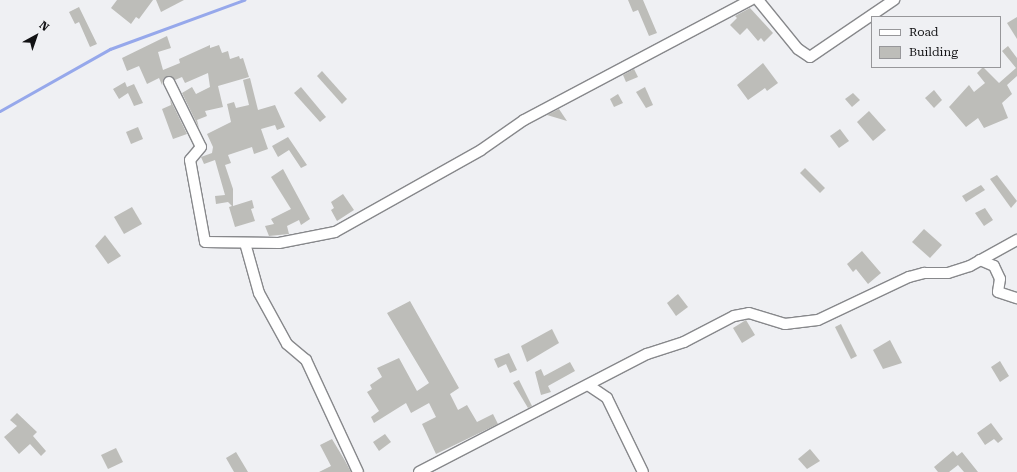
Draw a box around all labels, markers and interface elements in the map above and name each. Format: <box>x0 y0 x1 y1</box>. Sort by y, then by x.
north arrow <box>16 16 56 56</box>
legend <box>871 16 1001 68</box>
text: N <box>37 19 51 34</box>
text: Road <box>909 25 938 39</box>
text: Building <box>909 45 958 59</box>

